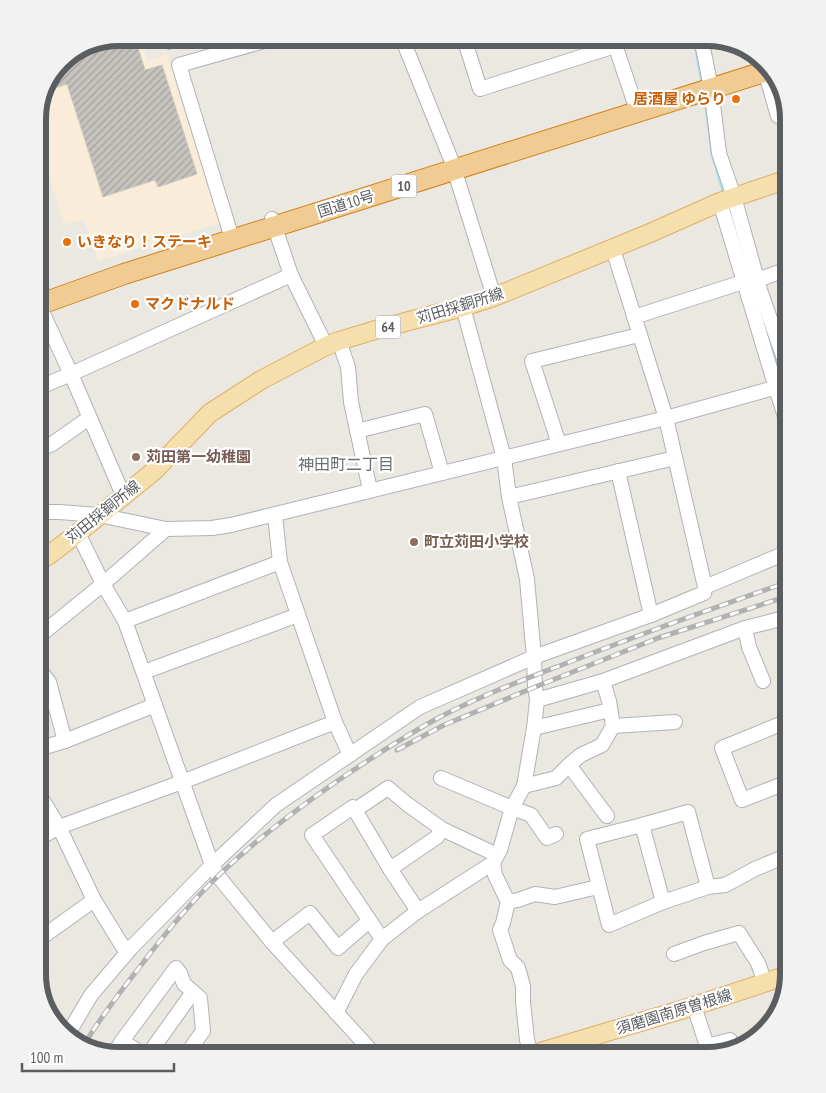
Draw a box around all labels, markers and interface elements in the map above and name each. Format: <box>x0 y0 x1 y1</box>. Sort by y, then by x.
place label: 居酒屋 ゆらり <box>633 89 726 108</box>
marker: 居酒屋 ゆらり <box>730 93 742 105</box>
road number: 10 <box>392 175 416 198</box>
street label: 国道10号 <box>315 186 377 221</box>
place label: いきなり！ステーキ <box>77 232 212 251</box>
marker: いきなり！ステーキ <box>61 236 73 248</box>
street label: 苅田採銅所線 <box>414 283 506 328</box>
place label: マクドナルド <box>145 294 235 313</box>
marker: マクドナルド <box>129 298 141 310</box>
road number: 64 <box>376 316 400 338</box>
place label: 苅田第一幼稚園 <box>146 447 251 466</box>
marker: 苅田第一幼稚園 <box>130 451 142 463</box>
district label: 神田町二丁目 <box>298 454 394 474</box>
street label: 苅田採銅所線 <box>62 476 144 547</box>
place label: 町立苅田小学校 <box>424 532 529 551</box>
marker: 町立苅田小学校 <box>408 536 420 548</box>
street label: 須磨園南原曽根線 <box>614 985 734 1038</box>
scale bar <box>22 1040 175 1072</box>
text: 100 m <box>30 1048 63 1067</box>

